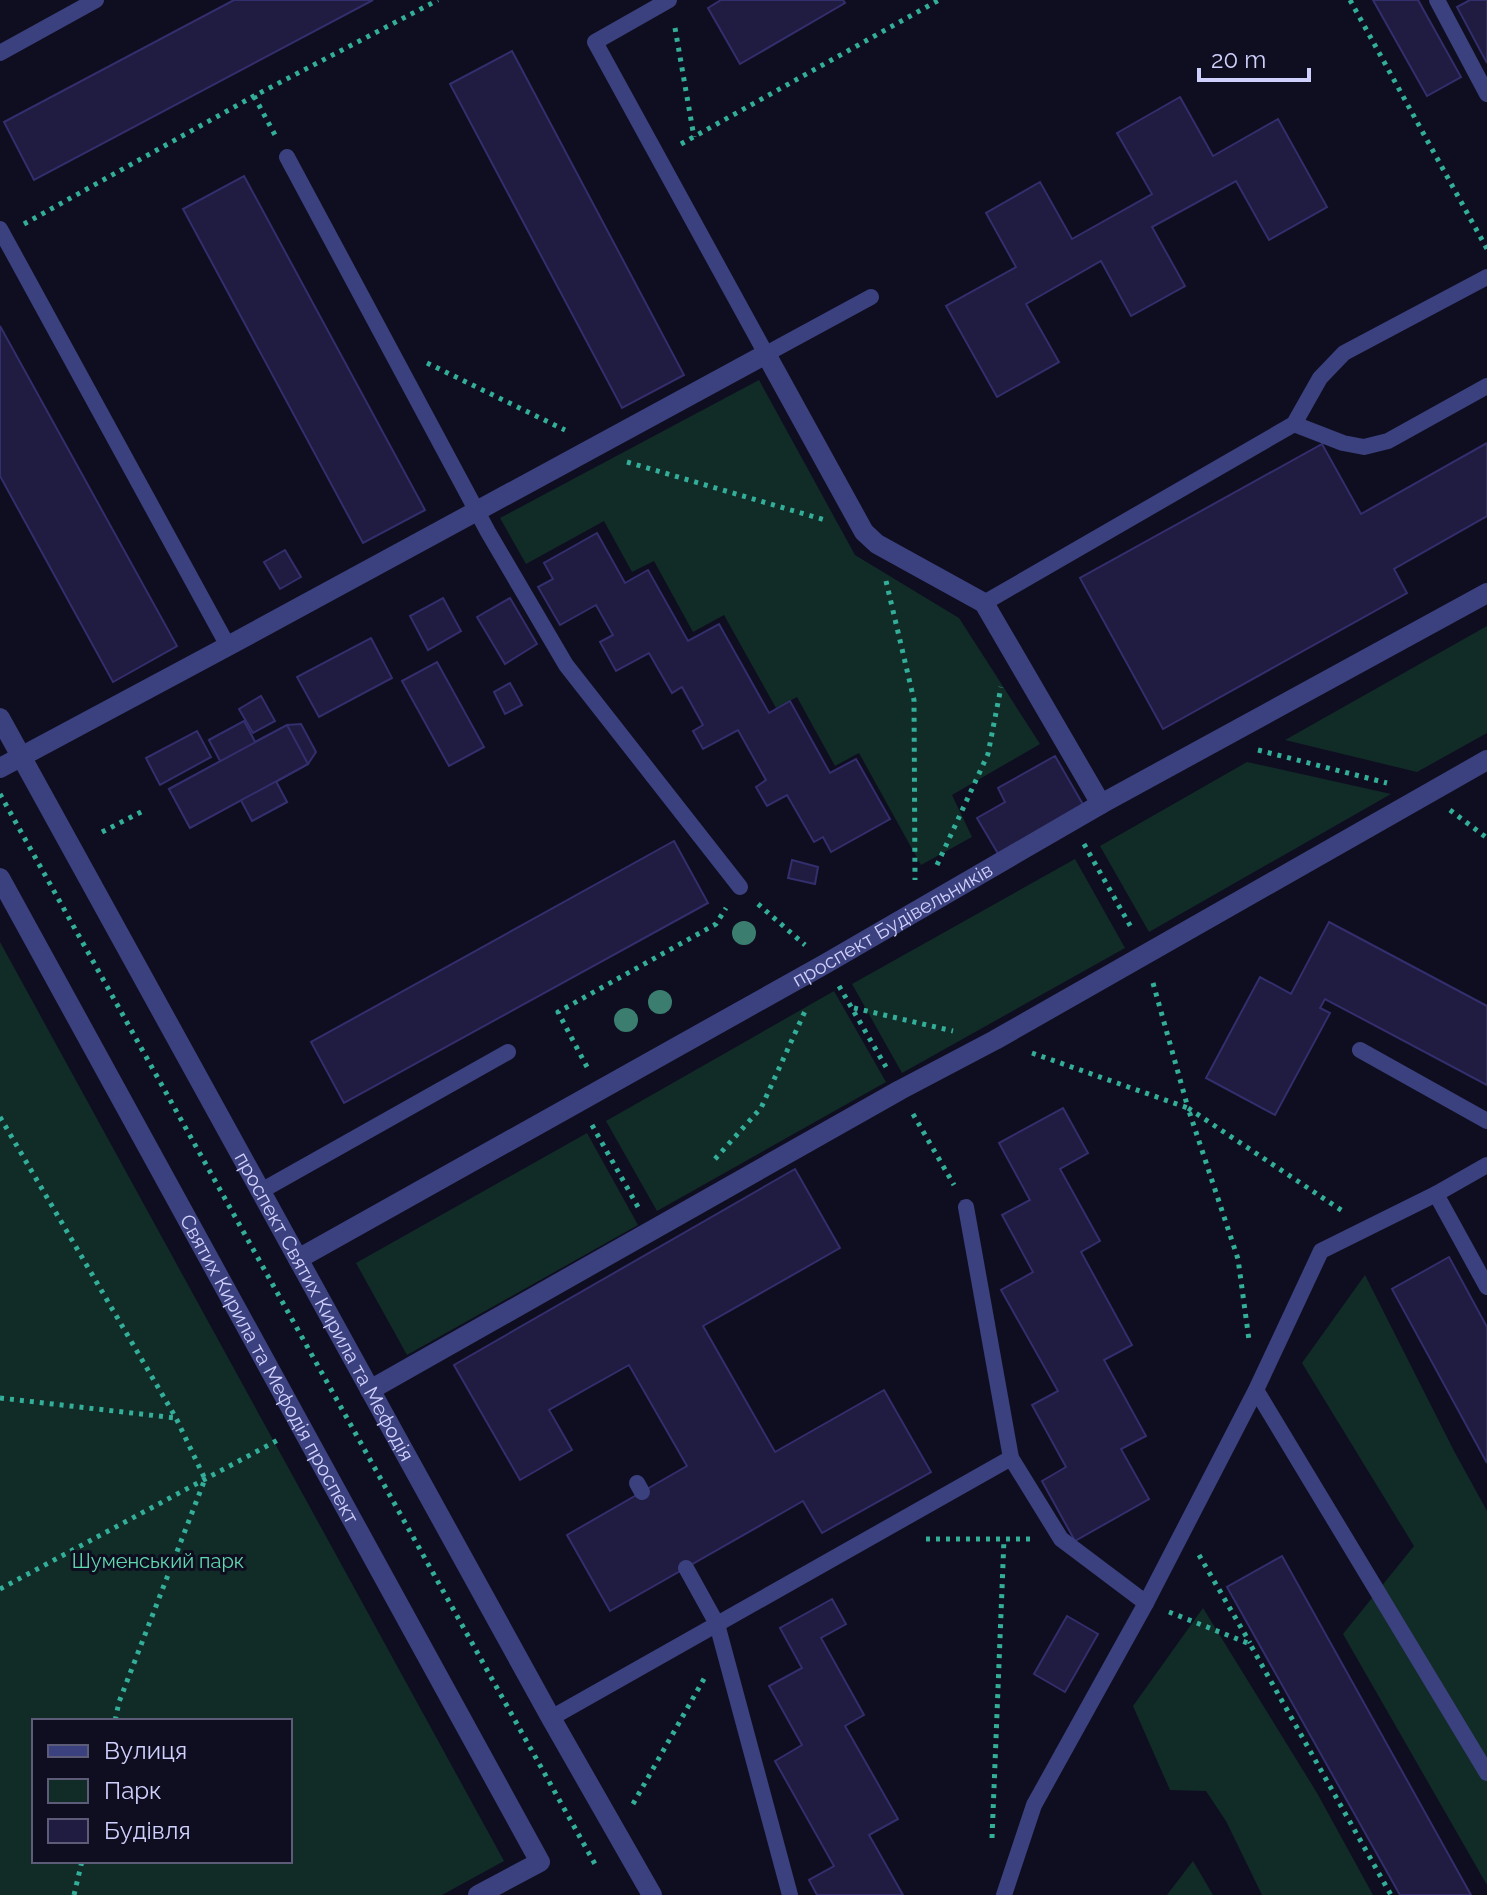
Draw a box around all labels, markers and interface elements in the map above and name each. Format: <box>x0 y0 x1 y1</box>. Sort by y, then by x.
scale bar <box>1199 32 1309 82</box>
text: 20 m <box>1211 45 1266 74</box>
street label: проспект Будівельників <box>788 857 997 992</box>
street label: проспект Святих Кирила та Мефодія <box>229 1148 419 1465</box>
street label: Святих Кирила та Мефодія проспект <box>175 1210 364 1528</box>
park label: Шуменський парк <box>72 1549 244 1573</box>
legend <box>32 1719 292 1863</box>
text: Вулиця <box>104 1736 187 1765</box>
text: Парк <box>104 1776 162 1805</box>
text: Будівля <box>104 1816 191 1845</box>

